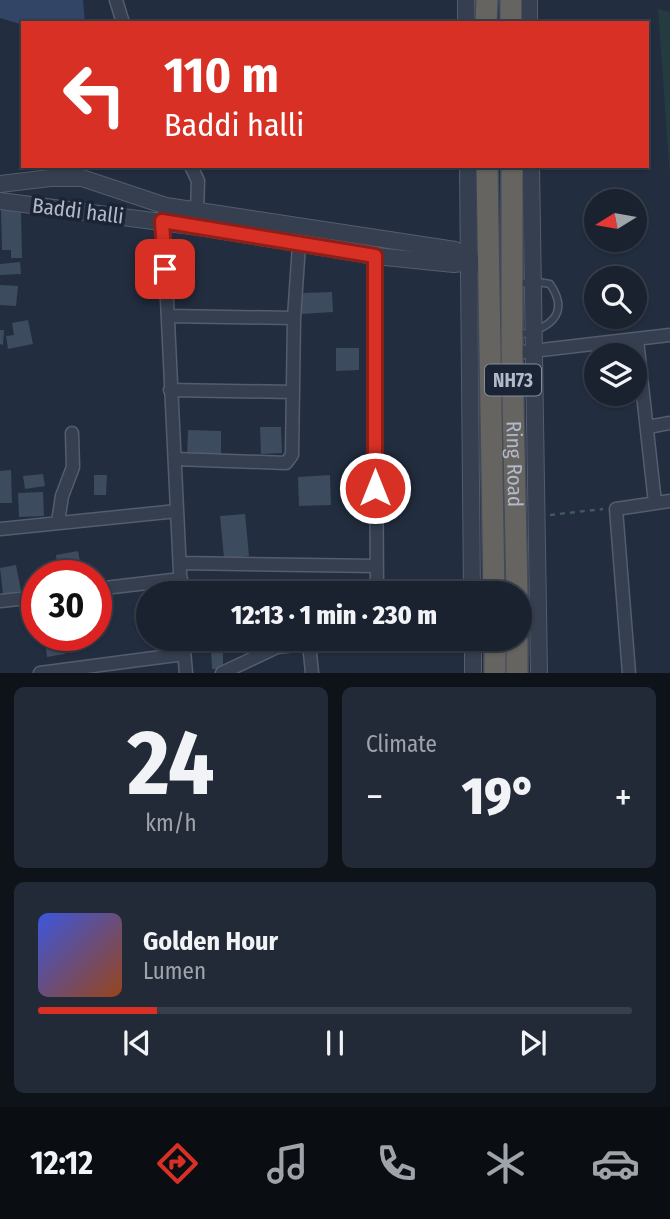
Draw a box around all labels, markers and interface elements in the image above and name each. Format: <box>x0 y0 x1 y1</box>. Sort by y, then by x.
text: 110 m <box>164 46 279 105</box>
icon: left <box>49 49 140 140</box>
text: Baddi halli <box>164 106 304 144</box>
north arrow <box>584 189 648 252</box>
map controls <box>584 189 647 406</box>
street label: Baddi halli <box>31 192 125 230</box>
pin <box>135 239 195 299</box>
icon: arrive <box>146 250 184 288</box>
button: search <box>584 266 647 329</box>
button: layers <box>584 343 647 406</box>
road number: NH73 <box>485 364 541 396</box>
street label: Ring Road <box>500 421 528 507</box>
position arrow <box>338 451 412 525</box>
speed limit sign: 30 <box>21 560 112 651</box>
text: 12:13 · 1 min · 230 m <box>231 600 437 631</box>
text: 24 <box>127 709 215 818</box>
text: Climate <box>366 730 437 758</box>
text: 19° <box>462 765 536 828</box>
text: − <box>366 774 383 820</box>
text: + <box>615 774 632 820</box>
text: km/h <box>145 809 197 837</box>
text: Golden Hour <box>143 926 278 957</box>
text: Lumen <box>143 957 206 985</box>
icon: previous <box>118 1024 156 1062</box>
icon: pause <box>316 1024 354 1062</box>
icon: next <box>514 1024 552 1062</box>
icon: directions <box>153 1139 202 1188</box>
icon: music <box>263 1139 312 1188</box>
icon: phone <box>372 1139 421 1188</box>
icon: climate <box>481 1139 530 1188</box>
icon: car <box>591 1139 640 1188</box>
text: 12:12 <box>30 1144 93 1182</box>

